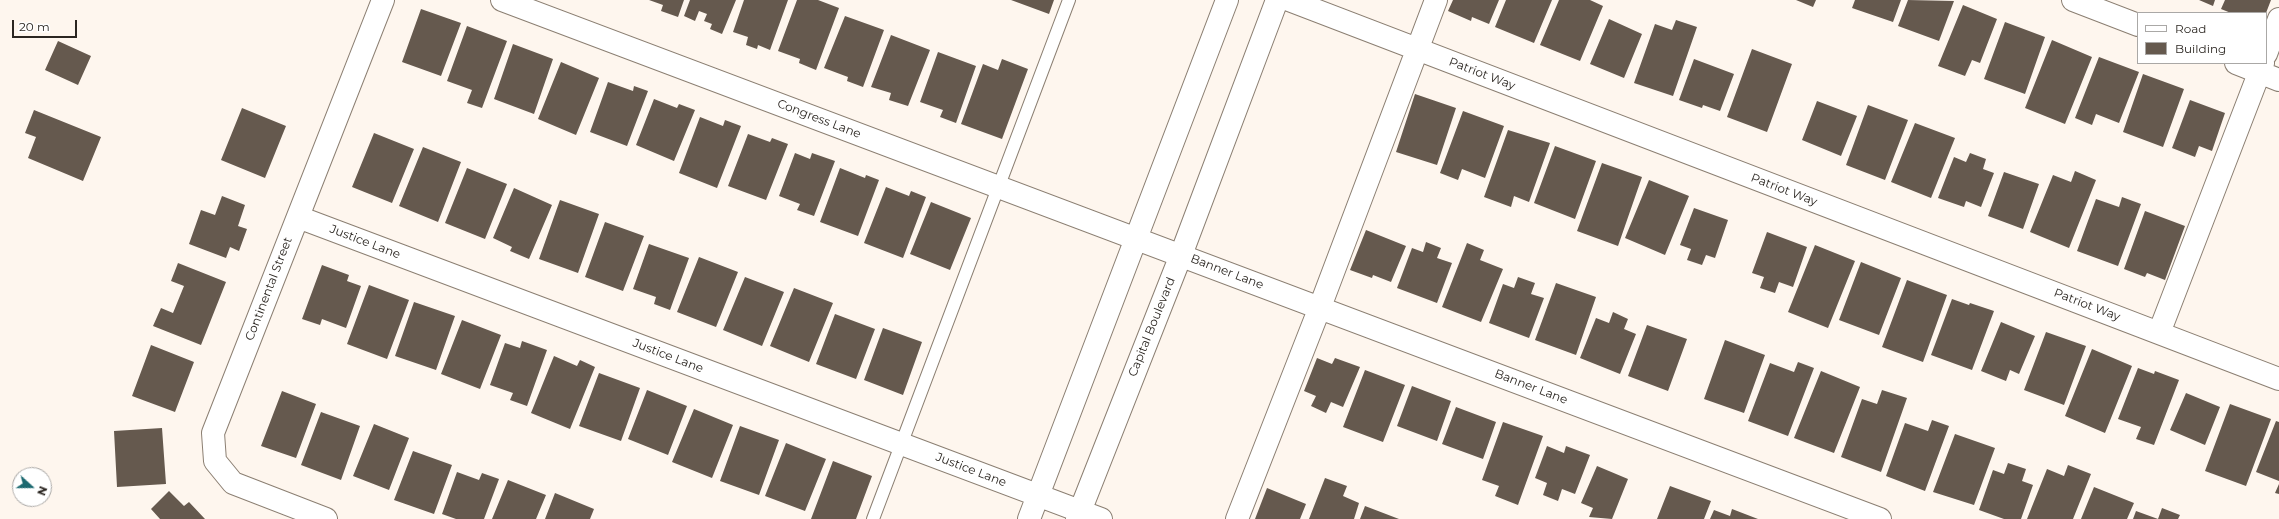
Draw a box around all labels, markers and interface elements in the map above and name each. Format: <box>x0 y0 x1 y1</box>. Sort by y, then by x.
scale bar <box>14 12 79 38</box>
legend <box>2137 12 2267 64</box>
text: 20 m <box>19 19 50 34</box>
text: Road <box>2175 21 2206 36</box>
text: Building <box>2175 41 2226 56</box>
street label: Patriot Way <box>1447 55 1517 93</box>
street label: Congress Lane <box>775 96 863 142</box>
street label: Patriot Way <box>1749 171 1819 209</box>
street label: Justice Lane <box>328 222 402 262</box>
street label: Continental Street <box>243 235 295 343</box>
street label: Banner Lane <box>1188 251 1266 293</box>
street label: Capital Boulevard <box>1125 275 1179 379</box>
street label: Patriot Way <box>2052 286 2122 324</box>
street label: Justice Lane <box>631 336 705 376</box>
street label: Banner Lane <box>1492 366 1570 408</box>
street label: Justice Lane <box>934 450 1008 490</box>
north arrow <box>12 467 52 507</box>
text: N <box>34 484 50 498</box>

